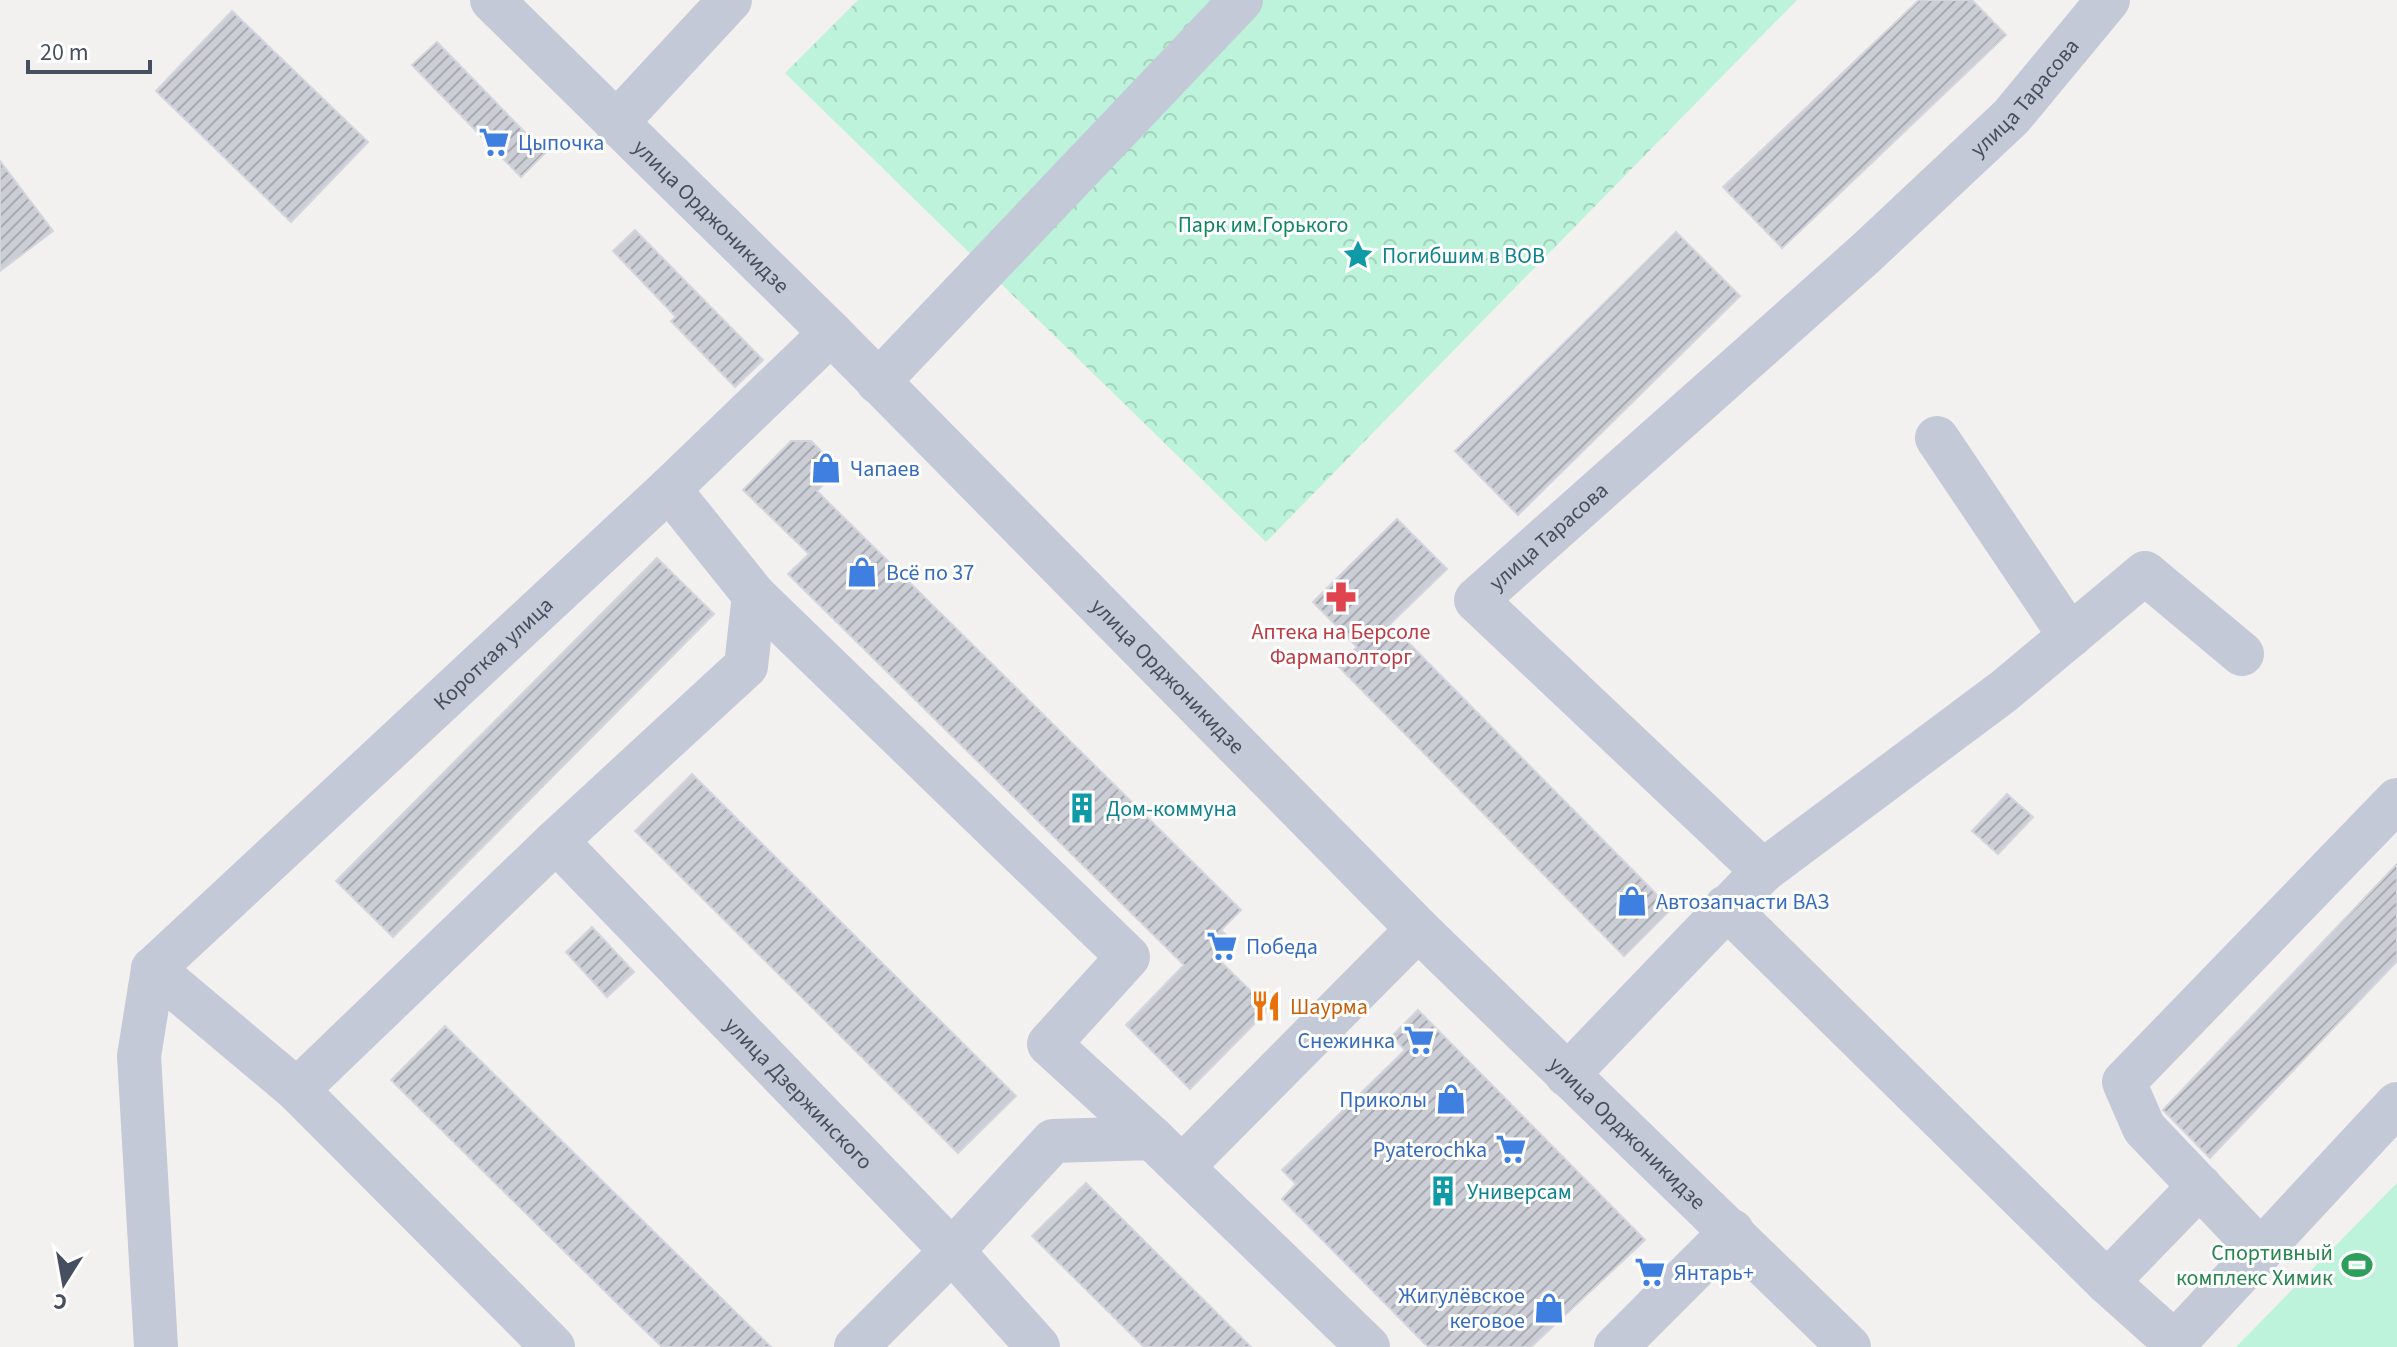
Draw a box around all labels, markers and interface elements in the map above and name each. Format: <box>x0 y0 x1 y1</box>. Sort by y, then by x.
scale bar <box>28 24 150 74</box>
street label: улица Тарасова <box>1963 31 2087 165</box>
text: 20 m <box>40 35 89 70</box>
supermarket icon: Цыпочка <box>477 125 511 159</box>
place label: Цыпочка <box>518 127 604 159</box>
street label: улица Орджоникидзе <box>625 132 797 301</box>
park label: Парк им.Горького <box>1178 209 1348 241</box>
place icon: Погибшим в ВОВ <box>1341 238 1375 272</box>
place label: Погибшим в ВОВ <box>1382 240 1545 272</box>
shop icon: Чапаев <box>809 451 843 485</box>
place label: Чапаев <box>850 453 920 485</box>
street label: улица Тарасова <box>1482 475 1615 599</box>
shop icon: Всё по 37 <box>845 555 879 589</box>
place label: Всё по 37 <box>886 557 974 589</box>
pharmacy icon: Аптека на Берсоле Фармаполторг <box>1324 580 1358 614</box>
street label: Короткая улица <box>426 590 561 718</box>
street label: улица Орджоникидзе <box>1083 591 1252 762</box>
place label: Аптека на Берсоле Фармаполторг <box>1252 616 1431 673</box>
building icon: Дом-коммуна <box>1065 791 1099 825</box>
place label: Дом-коммуна <box>1106 793 1237 825</box>
shop icon: Автозапчасти ВАЗ <box>1615 884 1649 918</box>
place label: Автозапчасти ВАЗ <box>1656 886 1829 918</box>
supermarket icon: Победа <box>1205 929 1239 963</box>
place label: Победа <box>1246 931 1318 963</box>
restaurant icon: Шаурма <box>1249 989 1283 1023</box>
place label: Шаурма <box>1290 991 1368 1023</box>
street label: улица Дзержинского <box>717 1010 880 1177</box>
supermarket icon: Снежинка <box>1402 1023 1436 1057</box>
place label: Снежинка <box>1298 1025 1395 1057</box>
street label: улица Орджоникидзе <box>1541 1049 1713 1217</box>
shop icon: Приколы <box>1434 1082 1468 1116</box>
place label: Приколы <box>1339 1084 1427 1116</box>
supermarket icon: Pyaterochka <box>1494 1132 1528 1166</box>
place label: Pyaterochka <box>1373 1134 1487 1166</box>
building icon: Универсам <box>1426 1174 1460 1208</box>
place label: Универсам <box>1467 1176 1572 1208</box>
place label: Спортивный комплекс Химик <box>2176 1237 2333 1294</box>
north arrow <box>24 1243 104 1323</box>
sports icon: Спортивный комплекс Химик <box>2340 1248 2374 1282</box>
supermarket icon: Янтарь+ <box>1633 1255 1667 1289</box>
place label: Янтарь+ <box>1674 1257 1754 1289</box>
place label: Жигулёвское кеговое <box>1398 1280 1525 1337</box>
text: С <box>51 1285 70 1319</box>
shop icon: Жигулёвское кеговое <box>1532 1291 1566 1325</box>

